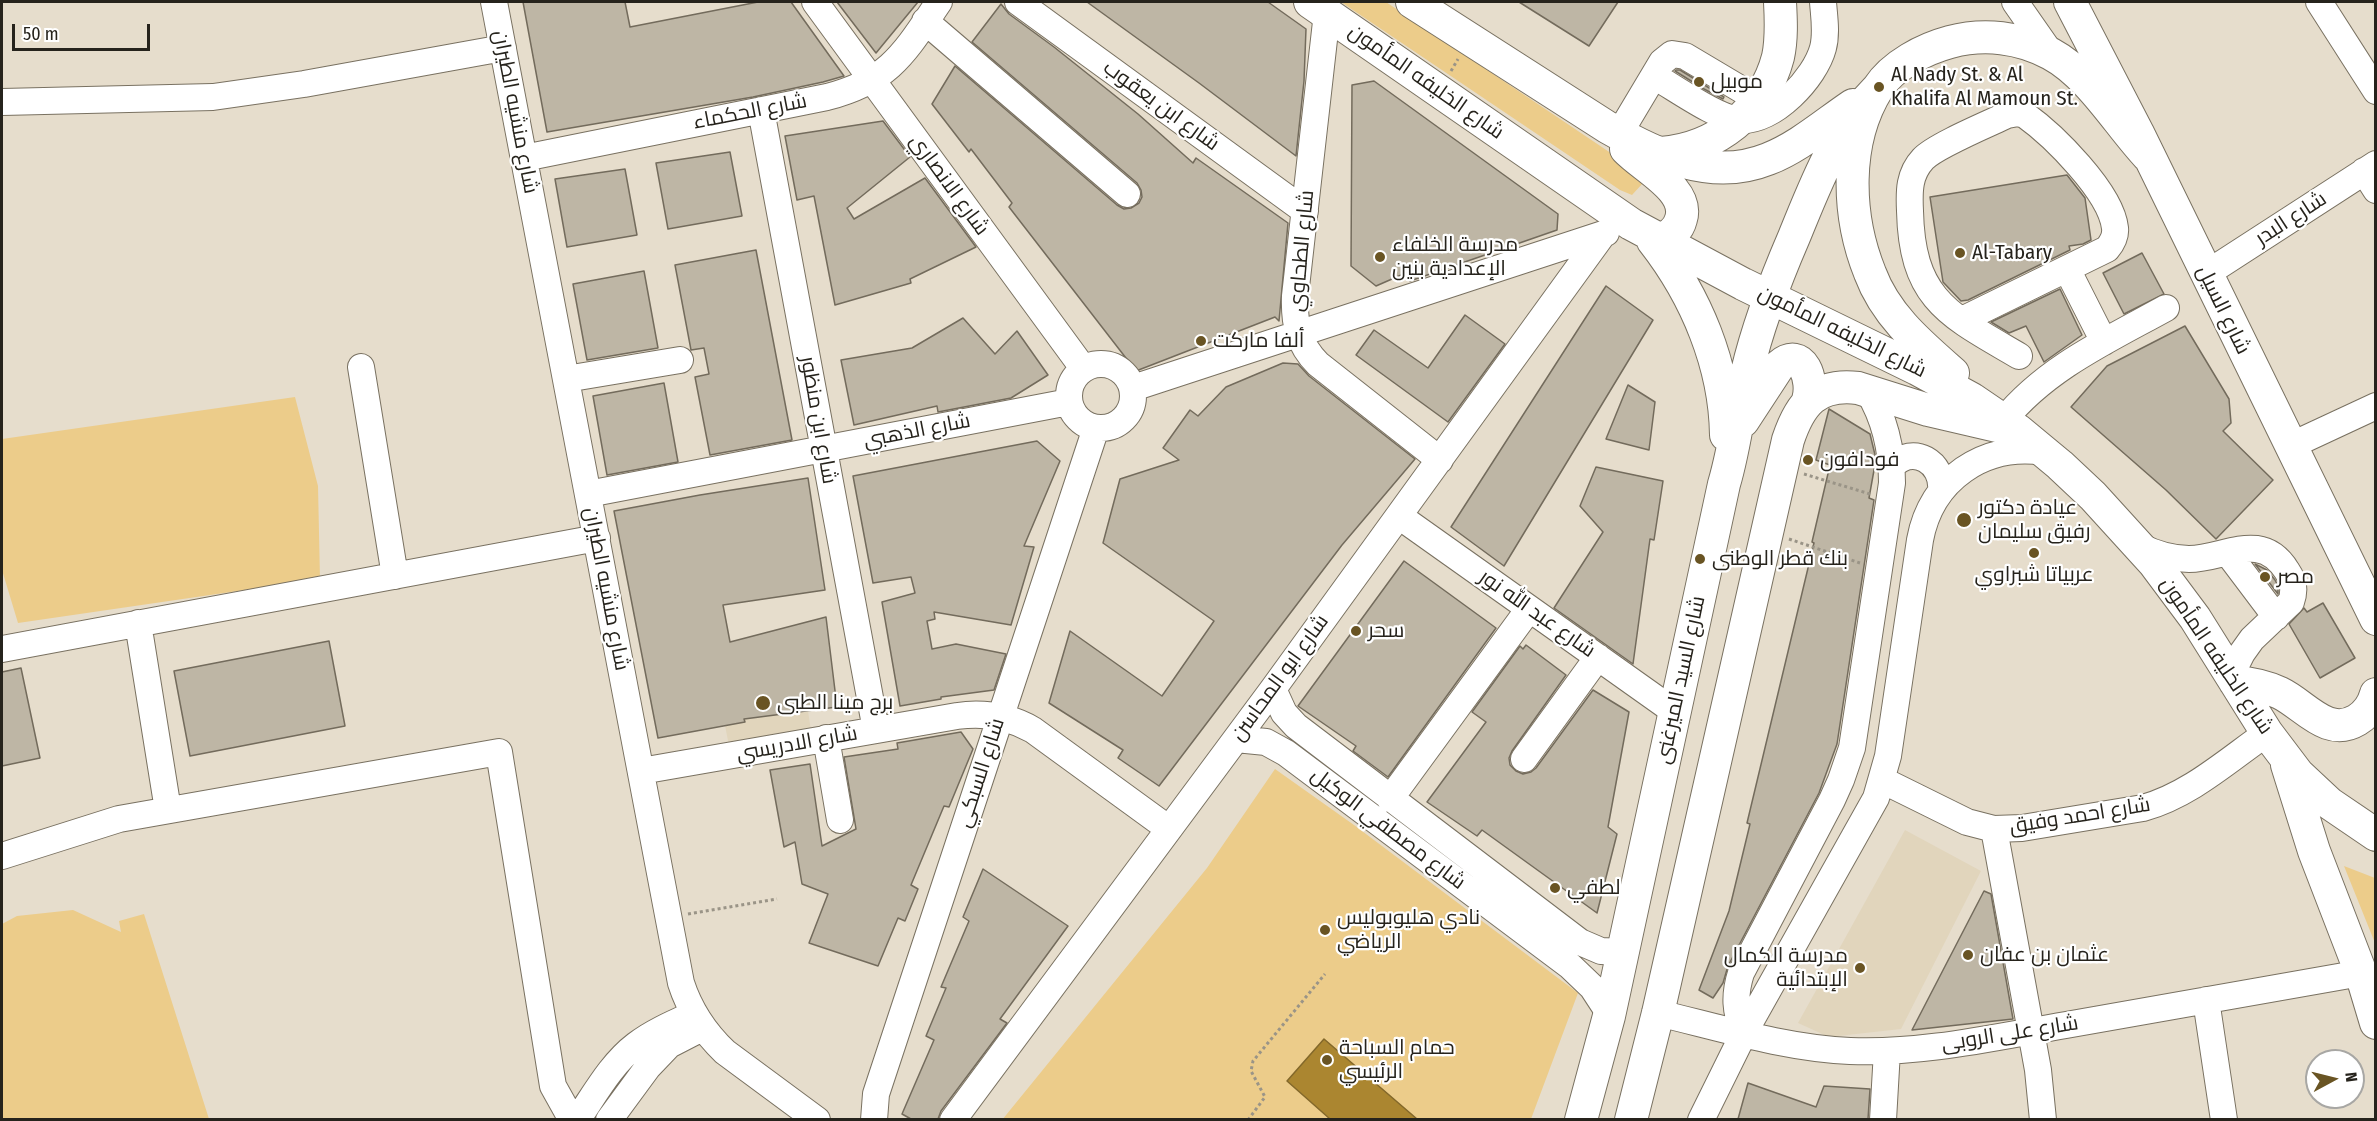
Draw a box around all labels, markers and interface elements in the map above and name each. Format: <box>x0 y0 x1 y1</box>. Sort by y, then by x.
scale bar <box>15 12 153 50</box>
street label: شارع الخليفه المأمون <box>1343 19 1509 145</box>
text: 50 m <box>23 23 59 45</box>
street label: شارع منشيه الطيران <box>487 28 543 196</box>
street label: شارع ابن يعقوب <box>1098 55 1224 157</box>
place label: Al Nady St. & Al Khalifa Al Mamoun St. <box>1891 62 2078 112</box>
place label: موبيل <box>1711 69 1763 95</box>
marker: موبيل <box>1692 75 1706 89</box>
marker: Al Nady St. & Al Khalifa Al Mamoun St. <box>1872 80 1886 94</box>
street label: شارع الحكماء <box>691 89 809 135</box>
street label: شارع الانصاري <box>904 130 994 240</box>
street label: شارع البدر <box>2251 187 2331 251</box>
street label: شارع الطحاوي <box>1284 189 1320 313</box>
place label: مدرسة الخلفاء الإعدادية بنين <box>1392 232 1518 282</box>
place label: Al-Tabary <box>1972 240 2052 266</box>
marker: Al-Tabary <box>1953 246 1967 260</box>
marker: مدرسة الخلفاء الإعدادية بنين <box>1373 250 1387 264</box>
street label: شارع السيل <box>2191 261 2255 359</box>
street label: شارع الخليفه المأمون <box>1754 280 1930 384</box>
place label: ألفا ماركت <box>1213 328 1304 354</box>
marker: ألفا ماركت <box>1194 334 1208 348</box>
street label: شارع ابن منظور <box>794 354 842 486</box>
street label: شارع الذهبي <box>861 408 973 454</box>
place label: فودافون <box>1820 447 1900 473</box>
marker: فودافون <box>1801 453 1815 467</box>
place label: عيادة دكتور رفيق سليمان <box>1978 495 2091 545</box>
street label: شارع منشيه الطيران <box>578 505 634 673</box>
marker: عيادة دكتور رفيق سليمان <box>1955 511 1973 529</box>
place label: بنك قطر الوطنى <box>1712 546 1848 572</box>
marker: عربياتا شبراوي <box>2027 546 2041 560</box>
marker: بنك قطر الوطنى <box>1693 552 1707 566</box>
place label: عربياتا شبراوي <box>1974 562 2094 588</box>
place label: مصر <box>2277 564 2314 590</box>
street label: شارع عبد الله نور <box>1474 565 1600 663</box>
marker: مصر <box>2258 570 2272 584</box>
street label: شارع الخليفه المأمون <box>2154 573 2278 739</box>
street label: شارع السيد الميرغنى <box>1651 594 1711 766</box>
street label: شارع ابو المحاسن <box>1226 610 1334 746</box>
place label: سحر <box>1368 618 1404 644</box>
marker: سحر <box>1349 624 1363 638</box>
place label: برج مينا الطبى <box>777 690 893 716</box>
marker: برج مينا الطبى <box>754 694 772 712</box>
street label: شارع السبكي <box>951 715 1011 831</box>
street label: شارع الادريسي <box>735 721 859 767</box>
street label: شارع مصطفي الوكيل <box>1306 763 1470 895</box>
street label: شارع احمد وفيق <box>2008 792 2152 840</box>
place label: لطفي <box>1567 875 1620 901</box>
marker: لطفي <box>1548 881 1562 895</box>
place label: نادي هليوبوليس الرياضي <box>1337 905 1480 955</box>
marker: نادي هليوبوليس الرياضي <box>1318 923 1332 937</box>
place label: عثمان بن عفان <box>1980 942 2109 968</box>
place label: مدرسة الكمال الإبتدائية <box>1724 943 1848 993</box>
marker: عثمان بن عفان <box>1961 948 1975 962</box>
marker: مدرسة الكمال الإبتدائية <box>1853 961 1867 975</box>
street label: شارع على الروبى <box>1940 1011 2080 1057</box>
place label: حمام السباحة الرئيسي <box>1339 1035 1455 1085</box>
north arrow <box>2305 1049 2365 1109</box>
marker: حمام السباحة الرئيسي <box>1320 1053 1334 1067</box>
text: N <box>2341 1071 2361 1083</box>

